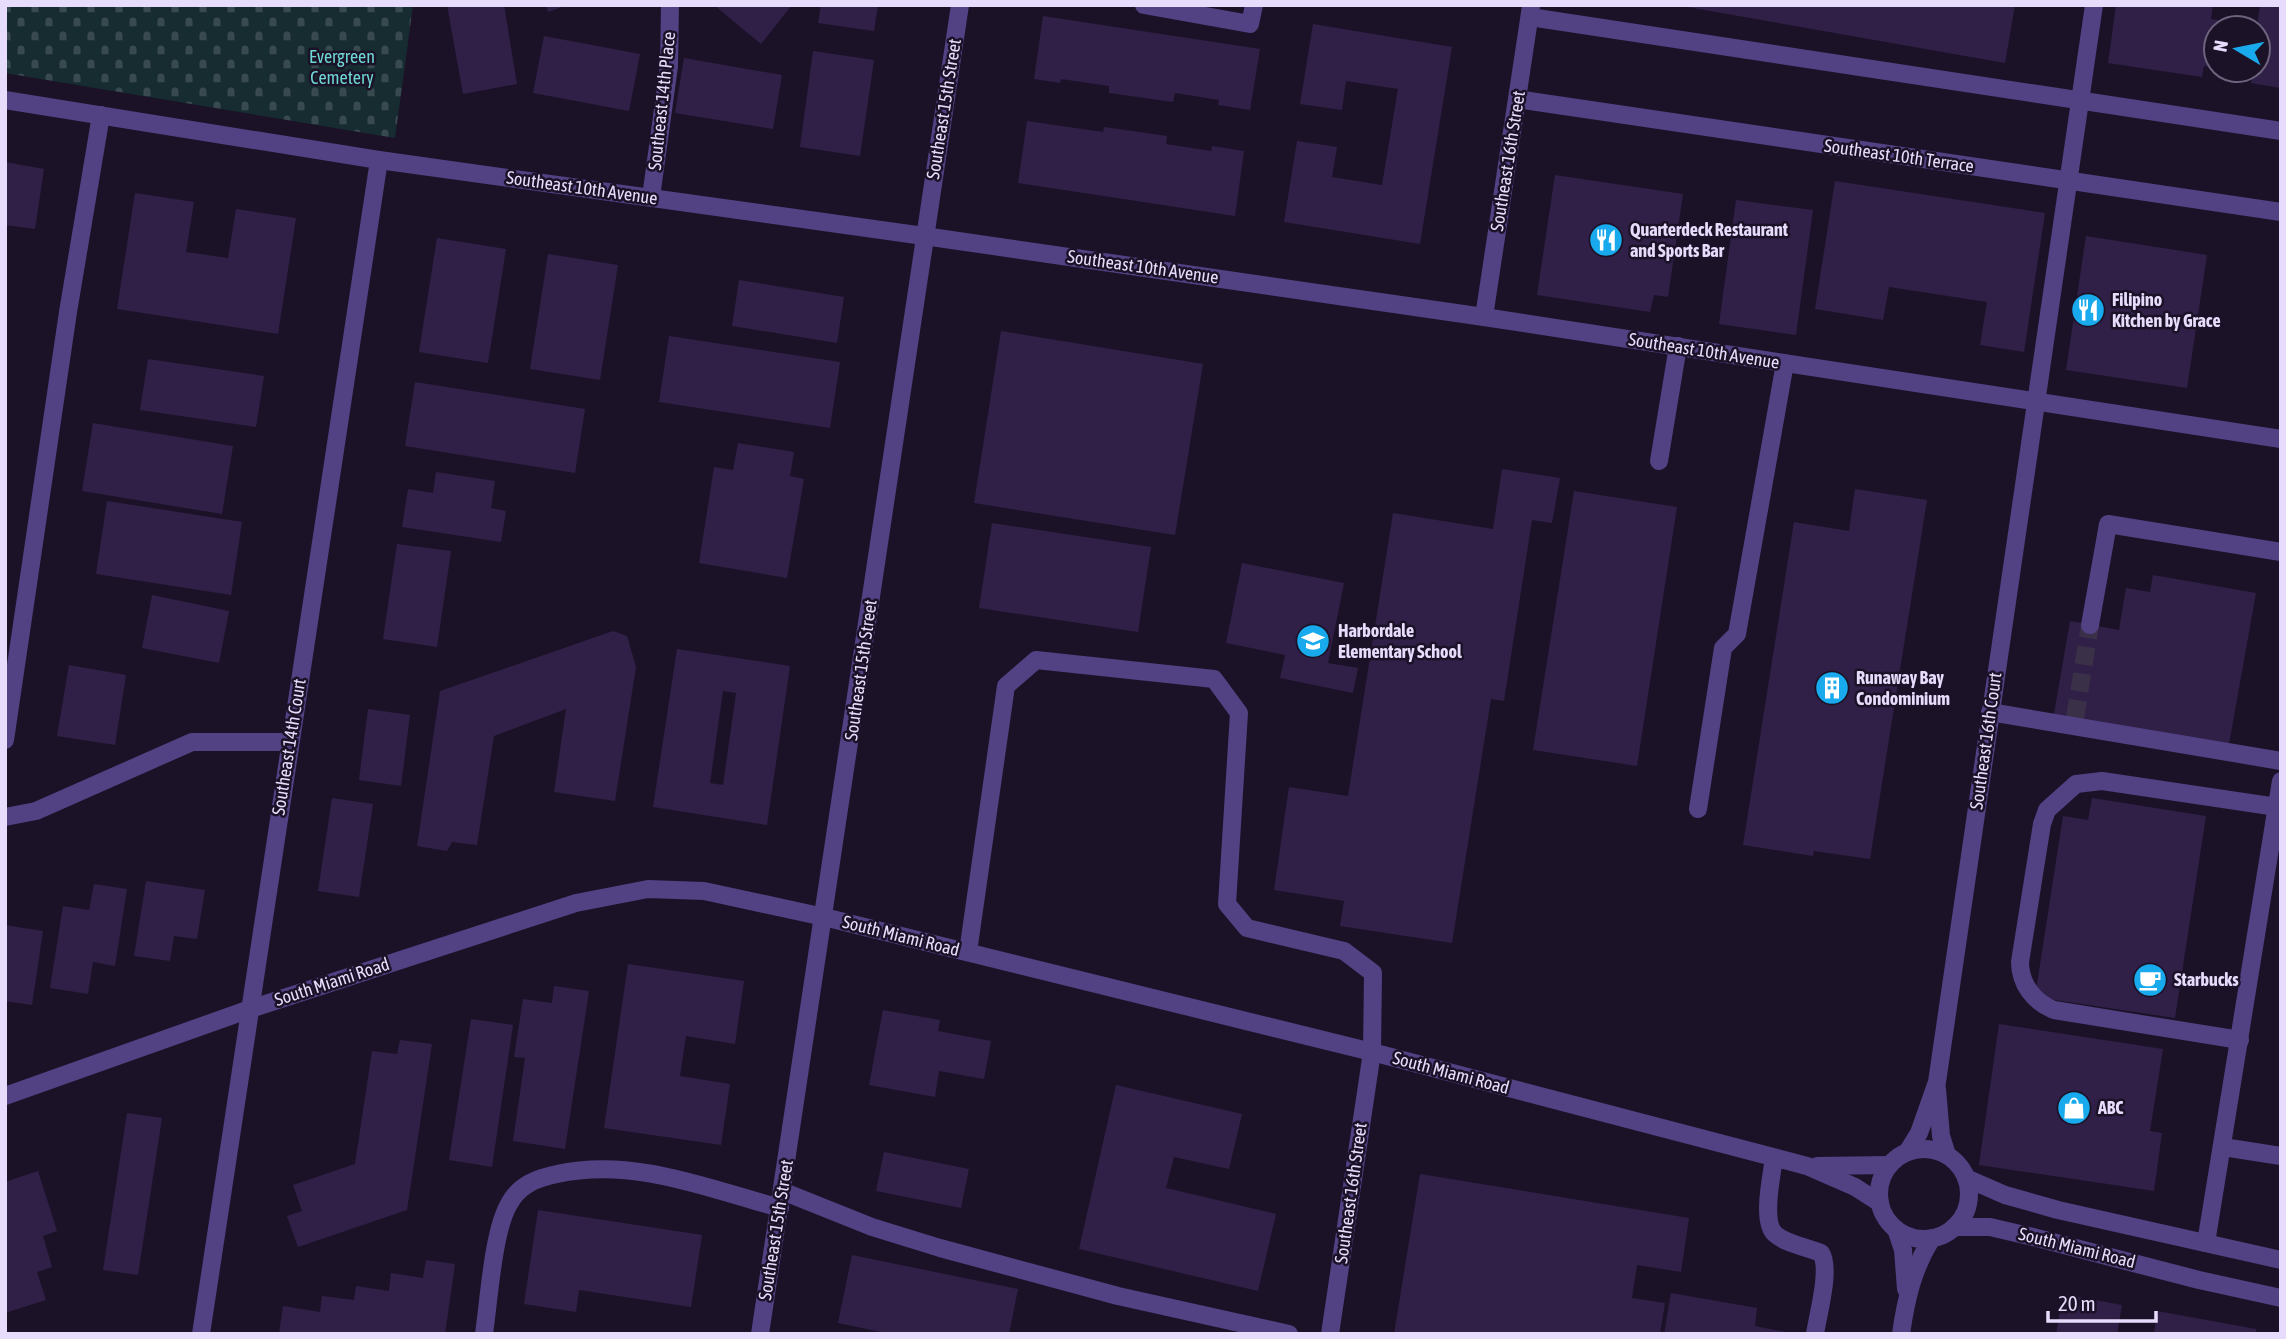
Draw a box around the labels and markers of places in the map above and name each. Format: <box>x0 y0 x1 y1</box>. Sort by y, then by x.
place label: Quarterdeck Restaurant and Sports Bar <box>1630 219 1789 261</box>
restaurant icon: Quarterdeck Restaurant and Sports Bar <box>1587 221 1625 259</box>
place label: Filipino Kitchen by Grace <box>2112 289 2221 331</box>
restaurant icon: Filipino Kitchen by Grace <box>2069 291 2107 329</box>
place label: Harbordale Elementary School <box>1338 620 1462 662</box>
school or university icon: Harbordale Elementary School <box>1294 622 1332 660</box>
place label: Runaway Bay Condominium <box>1856 667 1950 709</box>
building icon: Runaway Bay Condominium <box>1813 669 1851 707</box>
cafe icon: Starbucks <box>2131 961 2169 999</box>
place label: Starbucks <box>2174 969 2239 990</box>
shop icon: ABC <box>2055 1089 2093 1127</box>
place label: ABC <box>2097 1097 2123 1118</box>

